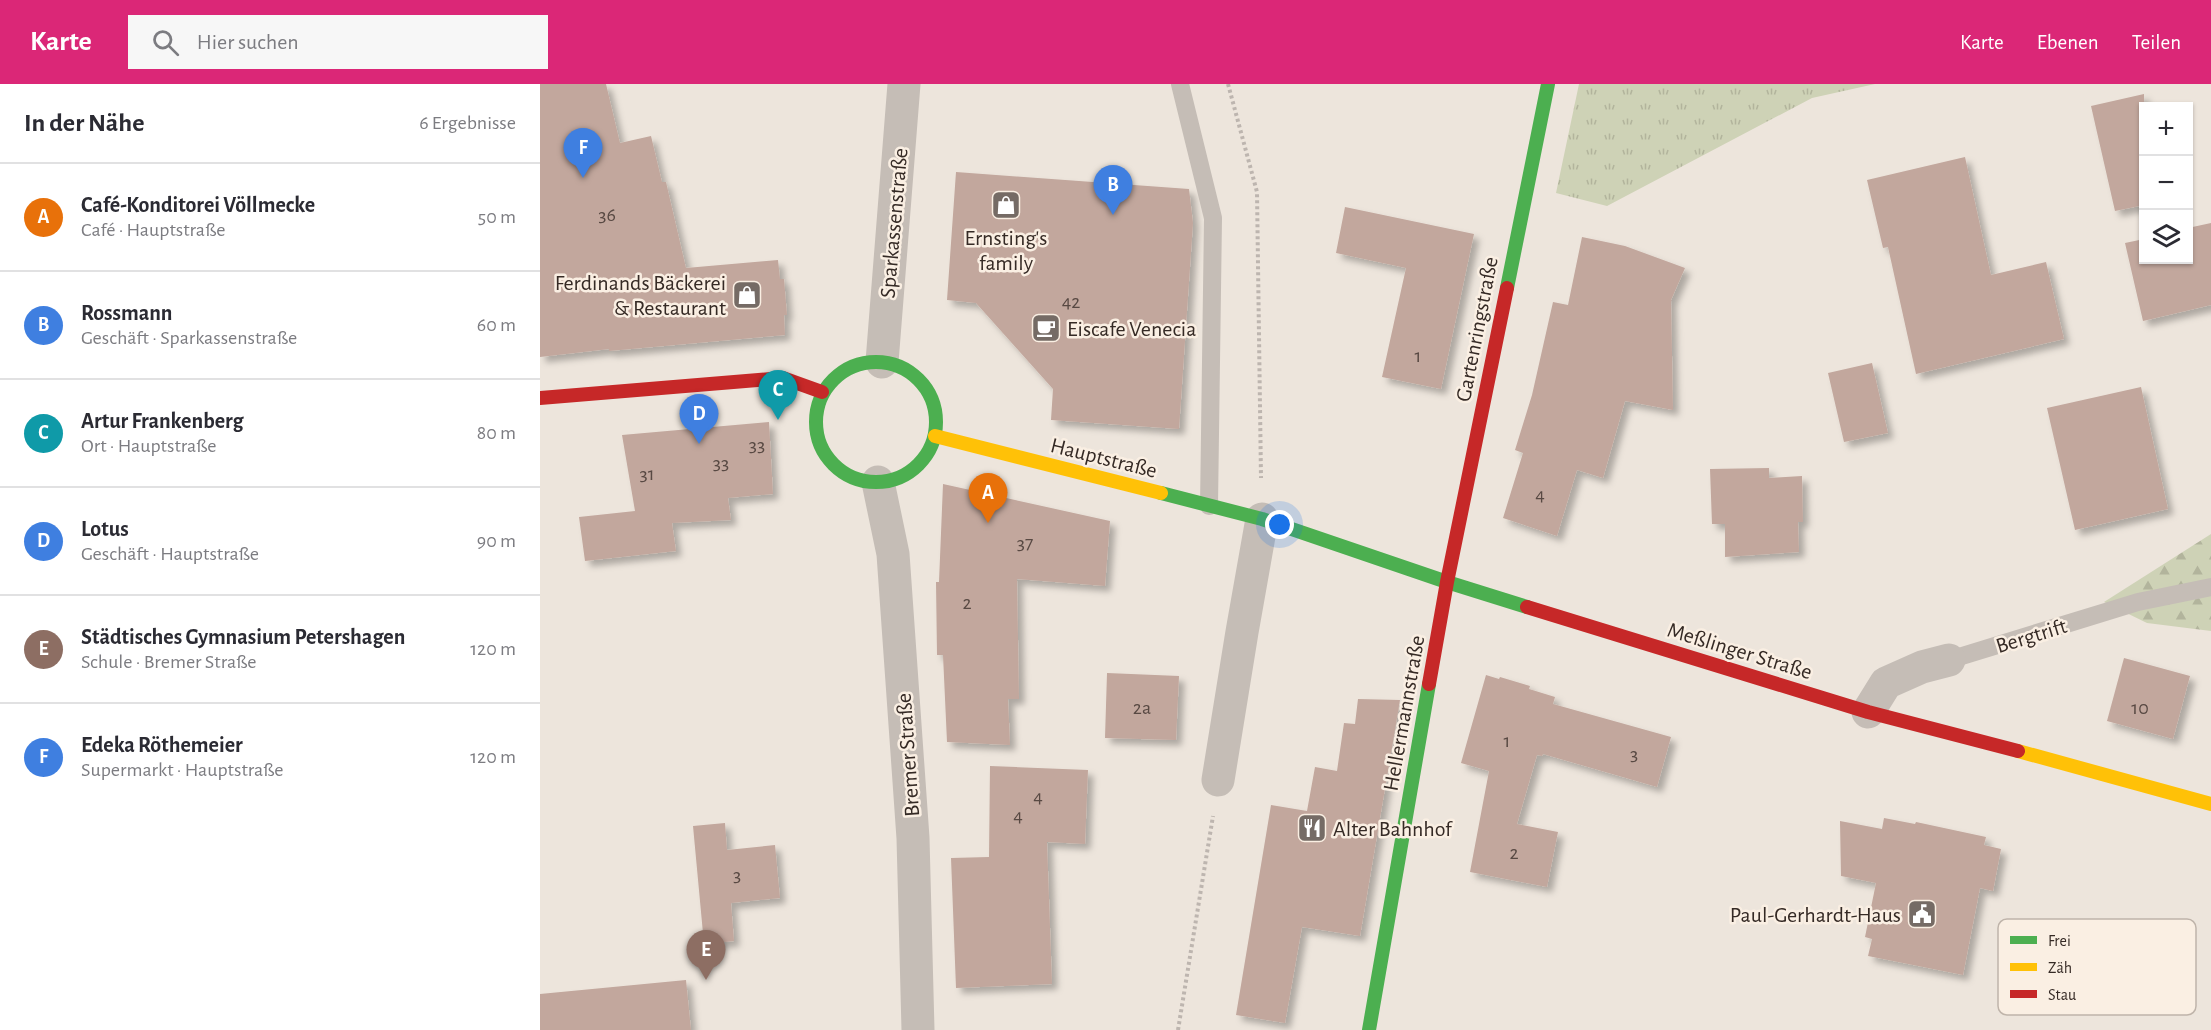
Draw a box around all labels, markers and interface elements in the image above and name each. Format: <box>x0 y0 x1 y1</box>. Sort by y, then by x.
search box <box>128 15 548 69</box>
icon: search <box>149 26 182 59</box>
text: Karte <box>30 28 92 56</box>
text: Hier suchen <box>197 31 299 53</box>
text: Karte <box>1960 32 2004 53</box>
text: Ebenen <box>2037 32 2099 53</box>
text: Teilen <box>2132 32 2181 53</box>
map controls <box>2139 102 2193 264</box>
button: + <box>2139 102 2193 156</box>
text: In der Nähe <box>24 110 144 136</box>
text: 6 Ergebnisse <box>419 113 516 133</box>
pin: F <box>564 128 603 178</box>
street label: Sparkassenstraße <box>876 147 912 299</box>
button: − <box>2139 156 2193 210</box>
pin: B <box>1094 166 1132 215</box>
shop icon: Ernsting's family <box>990 189 1022 221</box>
text: Café-Konditorei Völlmecke <box>81 194 315 216</box>
house number: 36 <box>598 205 616 225</box>
text: A <box>38 207 50 227</box>
text: 50 m <box>478 207 516 227</box>
button: layers <box>2139 210 2193 264</box>
text: Café · Hauptstraße <box>81 220 225 240</box>
place label: Ernsting's family <box>965 227 1047 274</box>
street label: Gartenringstraße <box>1452 255 1502 403</box>
place label: Ferdinands Bäckerei & Restaurant <box>555 272 726 319</box>
shop icon: Ferdinands Bäckerei & Restaurant <box>731 279 763 311</box>
house number: 42 <box>1062 292 1080 312</box>
text: Rossmann <box>81 302 172 324</box>
cafe icon: Eiscafe Venecia <box>1030 312 1062 344</box>
text: B <box>38 315 49 335</box>
text: 60 m <box>477 315 516 335</box>
place label: Eiscafe Venecia <box>1067 318 1196 340</box>
text: Geschäft · Sparkassenstraße <box>81 328 297 348</box>
house number: 1 <box>1415 346 1421 366</box>
pin: C <box>758 370 798 420</box>
pin: D <box>680 394 718 444</box>
text: Artur Frankenberg <box>81 410 244 432</box>
text: C <box>38 423 49 443</box>
text: 80 m <box>477 423 516 443</box>
street label: Hauptstraße <box>1048 434 1159 482</box>
house number: 33 <box>749 435 765 455</box>
text: Ort · Hauptstraße <box>81 436 217 456</box>
house number: 33 <box>713 453 729 473</box>
house number: 31 <box>639 464 655 484</box>
pin: A <box>968 474 1008 523</box>
house number: 4 <box>1535 485 1545 505</box>
your location <box>1265 510 1294 539</box>
text: Lotus <box>81 518 129 540</box>
text: D <box>37 531 50 551</box>
text: 90 m <box>477 531 516 551</box>
house number: 37 <box>1017 533 1033 553</box>
text: Geschäft · Hauptstraße <box>81 544 259 564</box>
house number: 2 <box>962 593 972 613</box>
street label: Bergtrift <box>1993 615 2069 657</box>
street label: Meßlinger Straße <box>1665 619 1815 683</box>
text: Städtisches Gymnasium Petershagen <box>81 626 405 648</box>
street label: Hellermannstraße <box>1379 634 1428 793</box>
text: E <box>38 639 49 659</box>
text: 120 m <box>470 639 516 659</box>
text: Schule · Bremer Straße <box>81 652 256 672</box>
street label: Bremer Straße <box>893 692 923 818</box>
house number: 2a <box>1133 698 1151 718</box>
house number: 10 <box>2131 698 2149 718</box>
house number: 1 <box>1504 731 1510 751</box>
text: Edeka Röthemeier <box>81 734 243 756</box>
house number: 3 <box>1630 744 1638 764</box>
text: F <box>39 747 48 767</box>
text: 120 m <box>470 747 516 767</box>
text: Supermarkt · Hauptstraße <box>81 760 284 780</box>
house number: 4 <box>1033 787 1043 807</box>
house number: 4 <box>1013 806 1023 826</box>
restaurant icon: Alter Bahnhof <box>1296 812 1328 844</box>
place label: Alter Bahnhof <box>1333 818 1453 840</box>
house number: 2 <box>1509 843 1519 863</box>
house number: 3 <box>733 865 741 885</box>
public building icon: Paul-Gerhardt-Haus <box>1906 898 1938 930</box>
place label: Paul-Gerhardt-Haus <box>1730 904 1901 926</box>
legend <box>1998 919 2196 1015</box>
pin: E <box>686 930 726 980</box>
text: Frei <box>2048 933 2071 949</box>
text: Zäh <box>2048 960 2072 976</box>
text: Stau <box>2048 987 2076 1003</box>

